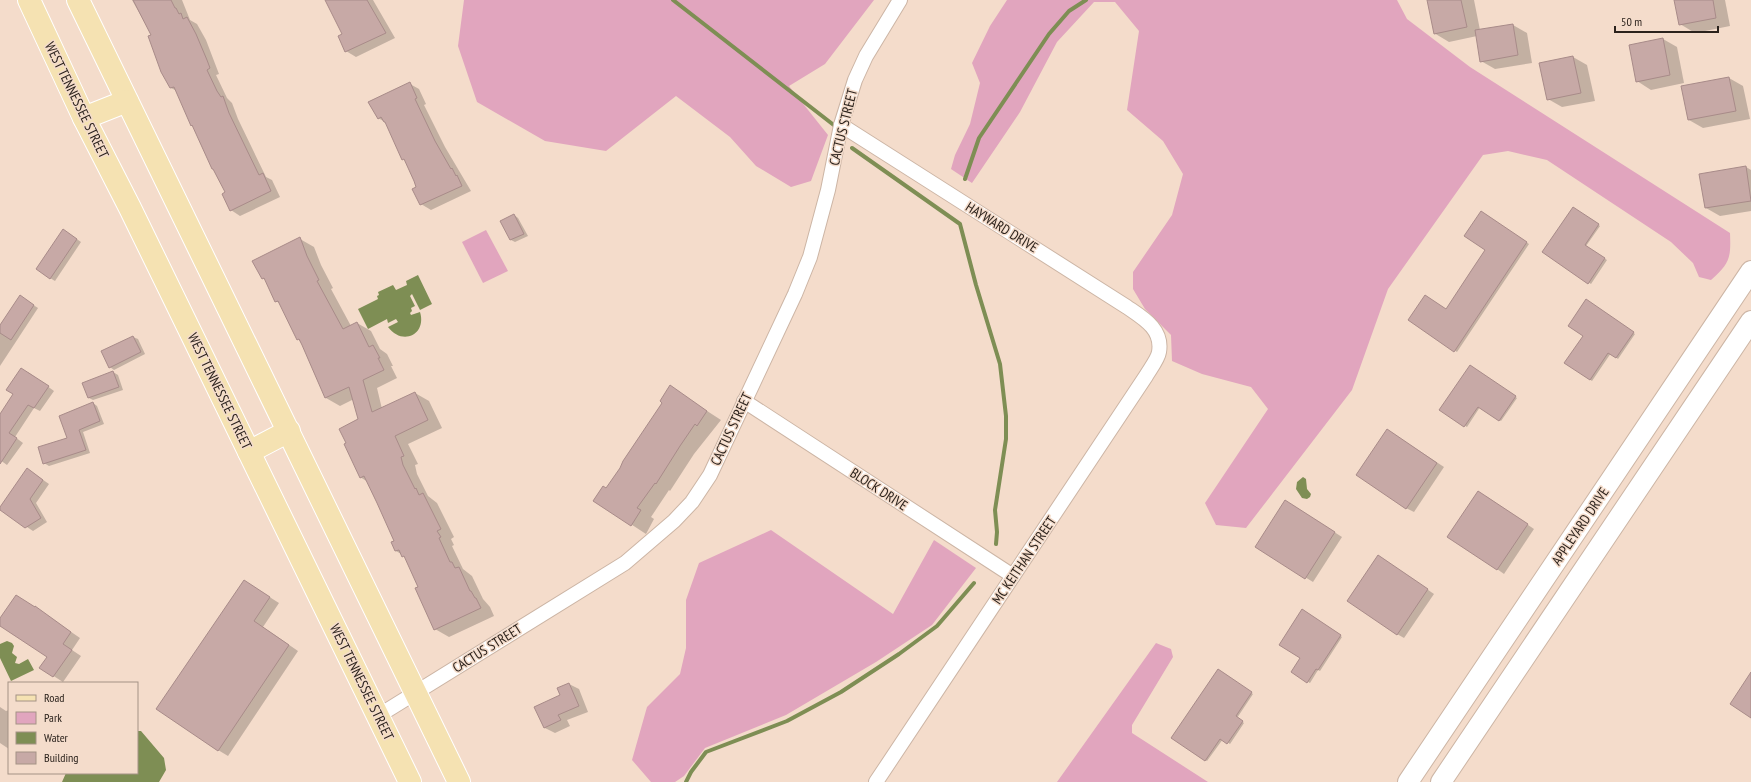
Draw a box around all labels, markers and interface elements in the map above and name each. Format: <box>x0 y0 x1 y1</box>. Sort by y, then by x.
scale bar <box>1615 8 1718 34</box>
text: 50 m <box>1621 14 1642 29</box>
street label: WEST TENNESSEE STREET <box>41 39 113 162</box>
street label: CACTUS STREET <box>825 86 861 167</box>
street label: HAYWARD DRIVE <box>962 198 1042 256</box>
street label: WEST TENNESSEE STREET <box>184 330 256 453</box>
street label: CACTUS STREET <box>706 389 756 468</box>
street label: BLOCK DRIVE <box>847 464 911 514</box>
street label: APPLEYARD DRIVE <box>1547 484 1613 568</box>
street label: MC KEITHAN STREET <box>988 512 1060 607</box>
street label: CACTUS STREET <box>449 619 526 676</box>
street label: WEST TENNESSEE STREET <box>326 621 398 744</box>
legend <box>8 682 138 774</box>
text: Road <box>44 690 64 705</box>
text: Park <box>44 710 62 725</box>
text: Water <box>44 730 69 745</box>
text: Building <box>44 750 79 765</box>

